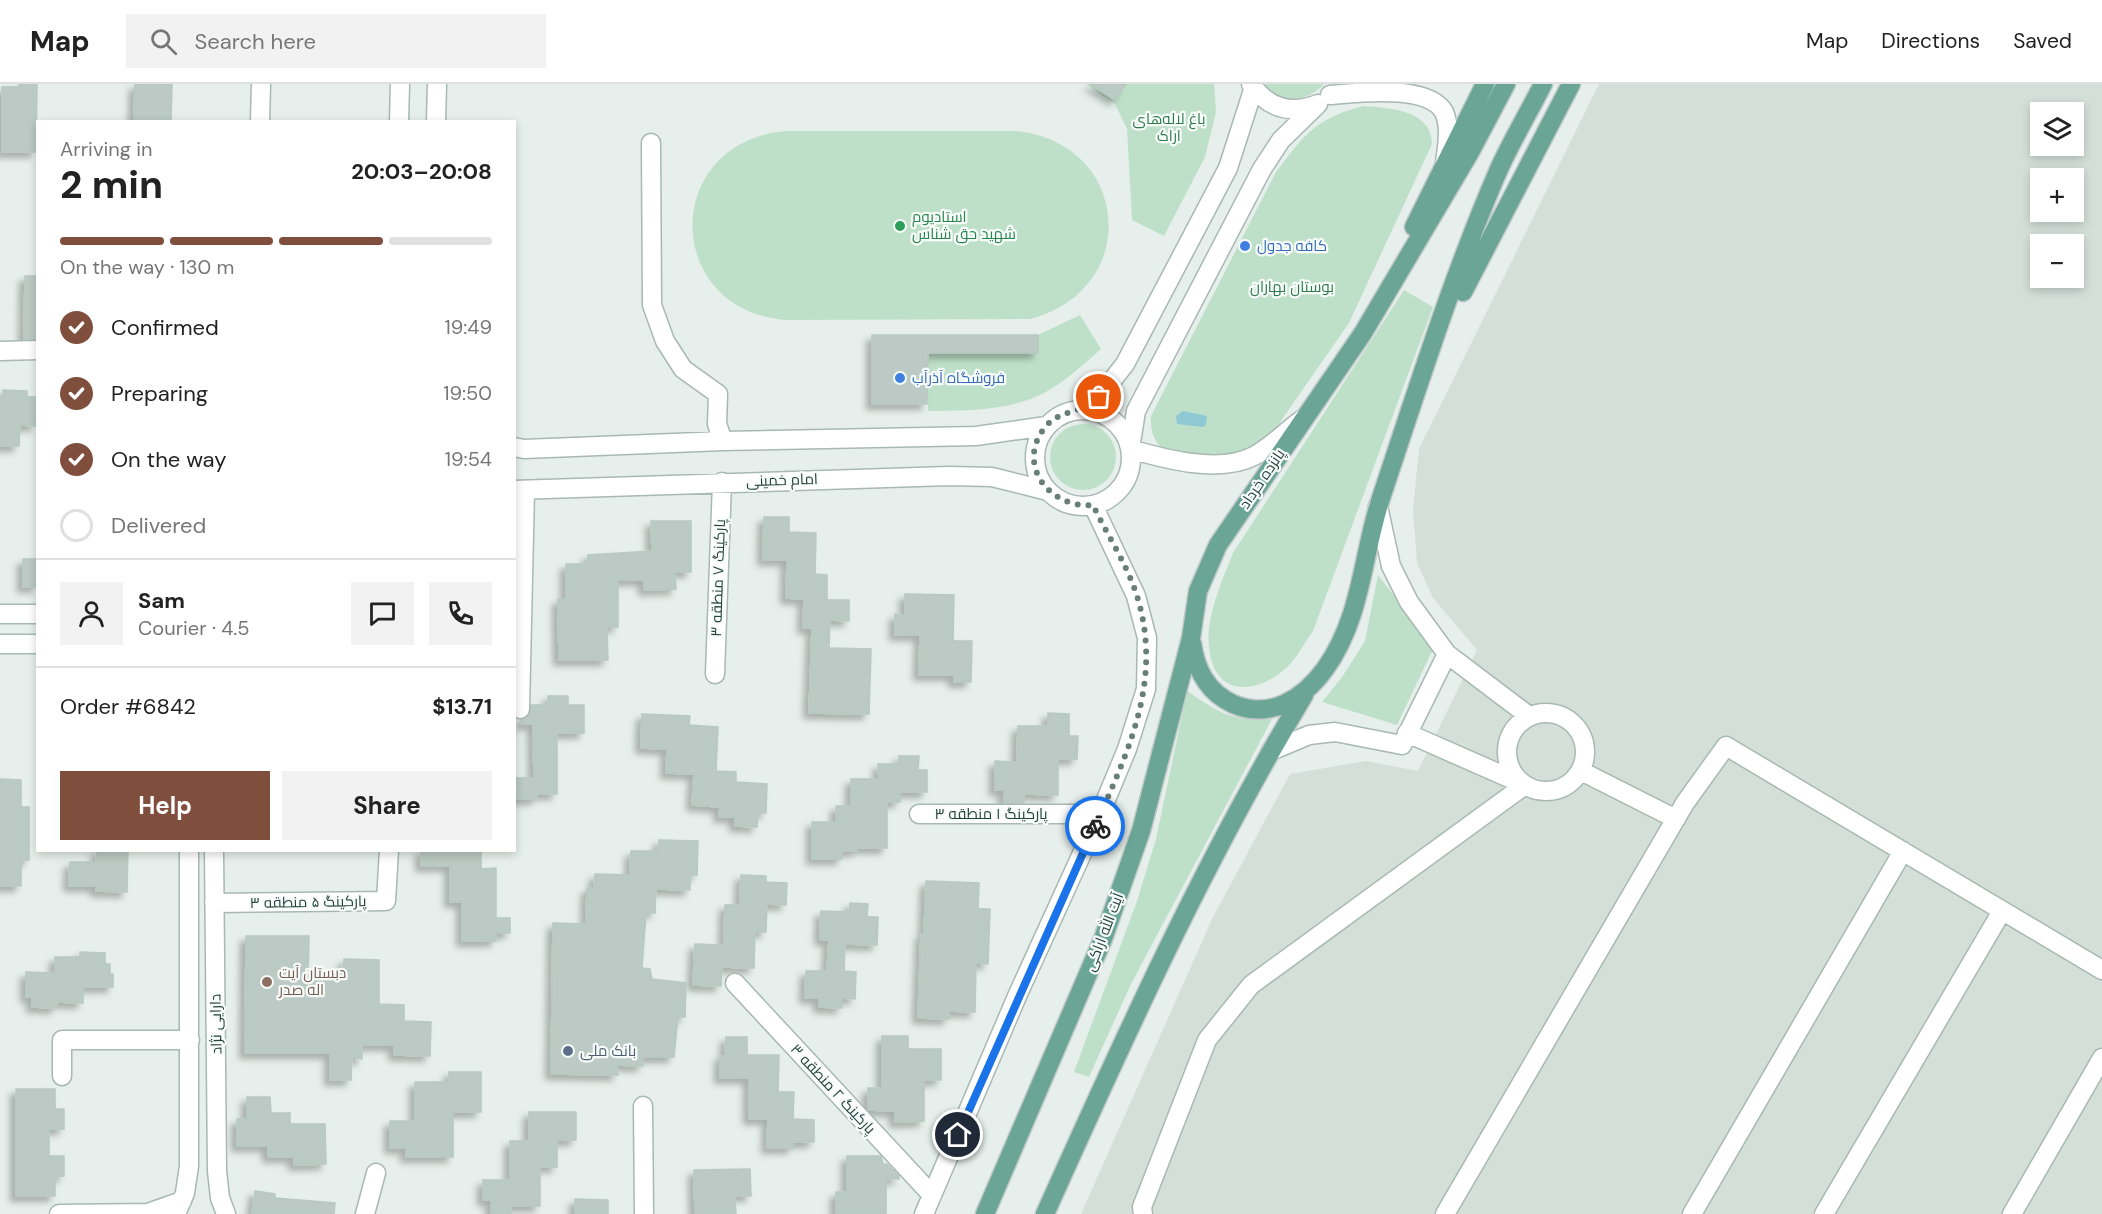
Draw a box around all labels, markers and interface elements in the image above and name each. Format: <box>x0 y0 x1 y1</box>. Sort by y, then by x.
search box <box>126 14 546 68</box>
text: Map <box>30 23 90 60</box>
icon: search <box>147 25 180 58</box>
text: Search here <box>195 27 316 56</box>
text: Map <box>1806 27 1848 55</box>
text: Directions <box>1881 27 1980 55</box>
text: Saved <box>2013 27 2072 55</box>
map controls <box>2030 102 2084 288</box>
button: layers <box>2030 102 2084 156</box>
park label: باغ لاله‌های اراک <box>1133 109 1205 146</box>
text: Arriving in <box>60 136 152 162</box>
text: 20:03–20:08 <box>351 157 492 186</box>
text: 2 min <box>60 159 163 210</box>
button: + <box>2030 168 2084 222</box>
place label: استادیوم شهید حق شناس <box>912 207 1016 244</box>
marker: استادیوم شهید حق شناس <box>893 219 907 233</box>
button: − <box>2030 234 2084 288</box>
place label: کافه جدول <box>1257 236 1327 256</box>
marker: کافه جدول <box>1238 239 1252 253</box>
text: On the way · 130 m <box>60 254 234 280</box>
park label: بوستان بهاران <box>1250 277 1334 297</box>
icon: check <box>60 311 93 344</box>
text: Confirmed <box>111 313 219 342</box>
text: 19:49 <box>444 314 492 340</box>
place label: فروشگاه آذرآب <box>912 368 1005 388</box>
marker: فروشگاه آذرآب <box>893 371 907 385</box>
pin <box>1073 371 1124 422</box>
icon: check <box>60 377 93 410</box>
text: Preparing <box>111 379 208 408</box>
text: 19:50 <box>443 380 492 406</box>
icon: bag <box>1082 380 1115 413</box>
icon: check <box>60 443 93 476</box>
text: On the way <box>111 445 226 474</box>
street label: پانزده خرداد <box>1235 445 1289 513</box>
text: 19:54 <box>445 446 492 472</box>
street label: امام خمینی <box>746 469 818 491</box>
text: Delivered <box>111 511 206 540</box>
street label: پارکینگ ۷ منطقه ۳ <box>706 519 730 637</box>
button: person <box>60 582 123 645</box>
button: chat <box>351 582 414 645</box>
button: phone <box>429 582 492 645</box>
text: Sam <box>138 586 185 615</box>
text: Courier · 4.5 <box>138 615 250 641</box>
text: Order #6842 <box>60 692 196 721</box>
text: $13.71 <box>432 692 492 721</box>
button: Help <box>60 771 270 840</box>
button: Share <box>282 771 492 840</box>
courier <box>1065 796 1125 856</box>
street label: پارکینگ ۱ منطقه ۳ <box>934 804 1048 824</box>
icon: bike <box>1079 810 1112 843</box>
street label: آیت الله اراکی <box>1080 890 1128 974</box>
street label: پارکینگ ۵ منطقه ۳ <box>249 891 367 913</box>
place label: دبستان آیت اله صدر <box>278 963 346 1000</box>
marker: دبستان آیت اله صدر <box>260 975 274 989</box>
street label: دارایی نژاد <box>205 994 227 1054</box>
street label: پارکینگ ۲ منطقه ۳ <box>786 1040 880 1138</box>
place label: بانک ملی <box>580 1041 636 1061</box>
marker: بانک ملی <box>561 1044 575 1058</box>
pin <box>932 1109 983 1160</box>
icon: home <box>941 1118 974 1151</box>

